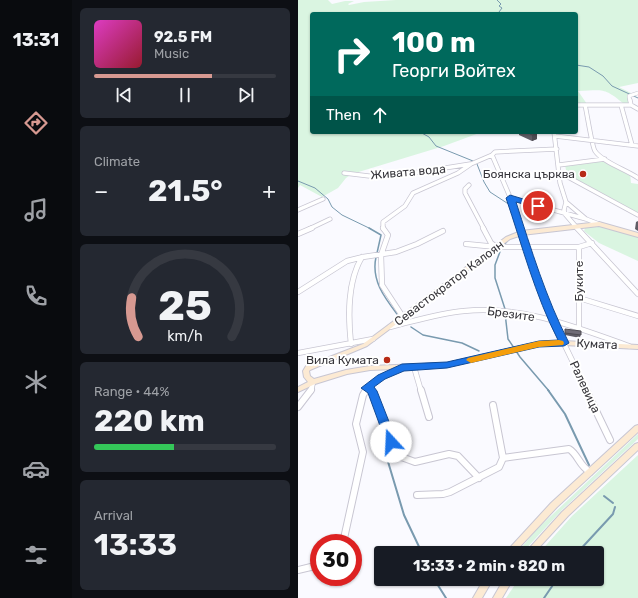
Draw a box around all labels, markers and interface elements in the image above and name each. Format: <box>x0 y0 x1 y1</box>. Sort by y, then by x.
text: 100 m <box>392 26 476 59</box>
text: 92.5 FM <box>154 28 212 46</box>
icon: right <box>326 28 378 80</box>
text: 13:31 <box>13 29 59 51</box>
text: Music <box>154 46 189 61</box>
text: Георги Войтех <box>392 60 516 82</box>
icon: previous <box>113 84 135 106</box>
icon: pause <box>174 84 196 106</box>
icon: next <box>235 84 257 106</box>
icon: ahead <box>369 104 391 126</box>
text: Then <box>326 106 361 124</box>
icon: directions <box>22 109 50 137</box>
text: Climate <box>94 154 140 169</box>
street label: Живата вода <box>370 162 446 182</box>
place label: Боянска църква <box>483 167 575 181</box>
marker: Боянска църква <box>578 169 588 179</box>
text: 21.5° <box>148 173 223 209</box>
text: − <box>94 178 108 205</box>
text: + <box>262 178 276 205</box>
pin <box>521 189 555 223</box>
icon: arrive <box>527 195 549 217</box>
icon: music <box>22 196 50 224</box>
street label: Севастократор Калоян <box>392 237 506 329</box>
street label: Буките <box>572 260 586 301</box>
text: 25 <box>158 281 212 330</box>
icon: phone <box>22 282 50 310</box>
street label: Брезите <box>486 304 536 324</box>
text: km/h <box>167 328 203 345</box>
street label: Кумата <box>576 336 618 352</box>
place label: Вила Кумата <box>306 353 379 367</box>
marker: Вила Кумата <box>382 355 392 365</box>
street label: Ралевица <box>567 359 603 415</box>
icon: climate <box>22 368 50 396</box>
text: Range · 44% <box>94 384 169 399</box>
text: 220 km <box>94 403 205 439</box>
position arrow <box>370 421 412 463</box>
icon: car <box>22 455 50 483</box>
text: Arrival <box>94 508 133 523</box>
text: 13:33 <box>94 527 177 563</box>
speed limit sign: 30 <box>310 534 362 586</box>
icon: filters <box>22 541 50 569</box>
text: 13:33 · 2 min · 820 m <box>413 557 565 575</box>

